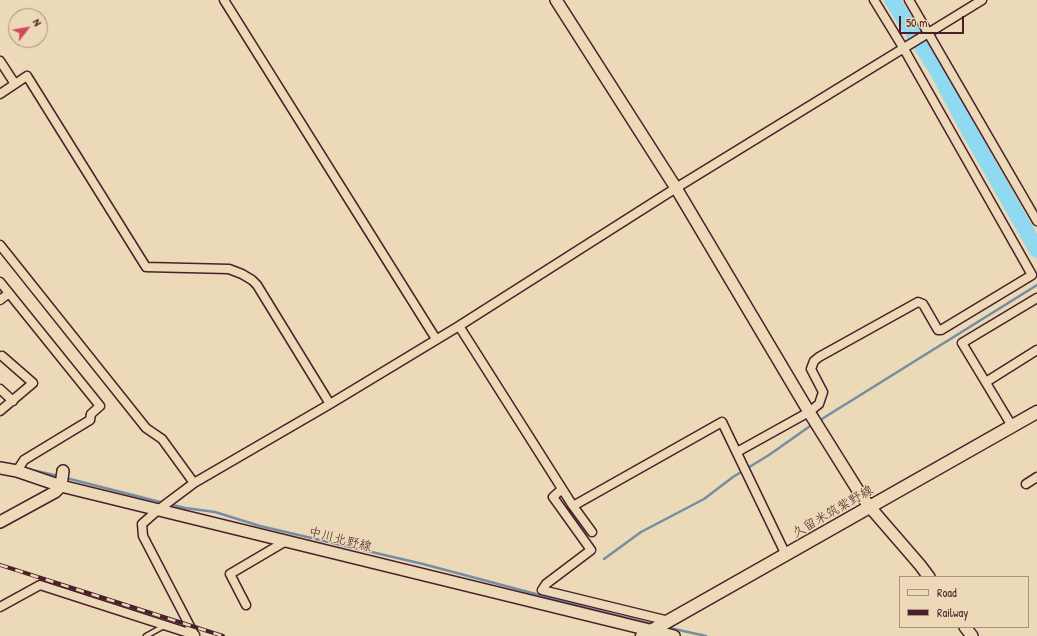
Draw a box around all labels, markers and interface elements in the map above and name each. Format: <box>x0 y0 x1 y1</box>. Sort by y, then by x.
north arrow <box>8 8 48 48</box>
scale bar <box>901 8 966 34</box>
text: 50 m <box>906 14 927 31</box>
text: N <box>30 16 45 28</box>
street label: 久留米筑紫野線 <box>790 482 876 542</box>
street label: 中川北野線 <box>307 525 373 555</box>
legend <box>899 576 1029 628</box>
text: Road <box>937 584 957 601</box>
text: Railway <box>937 604 968 621</box>

